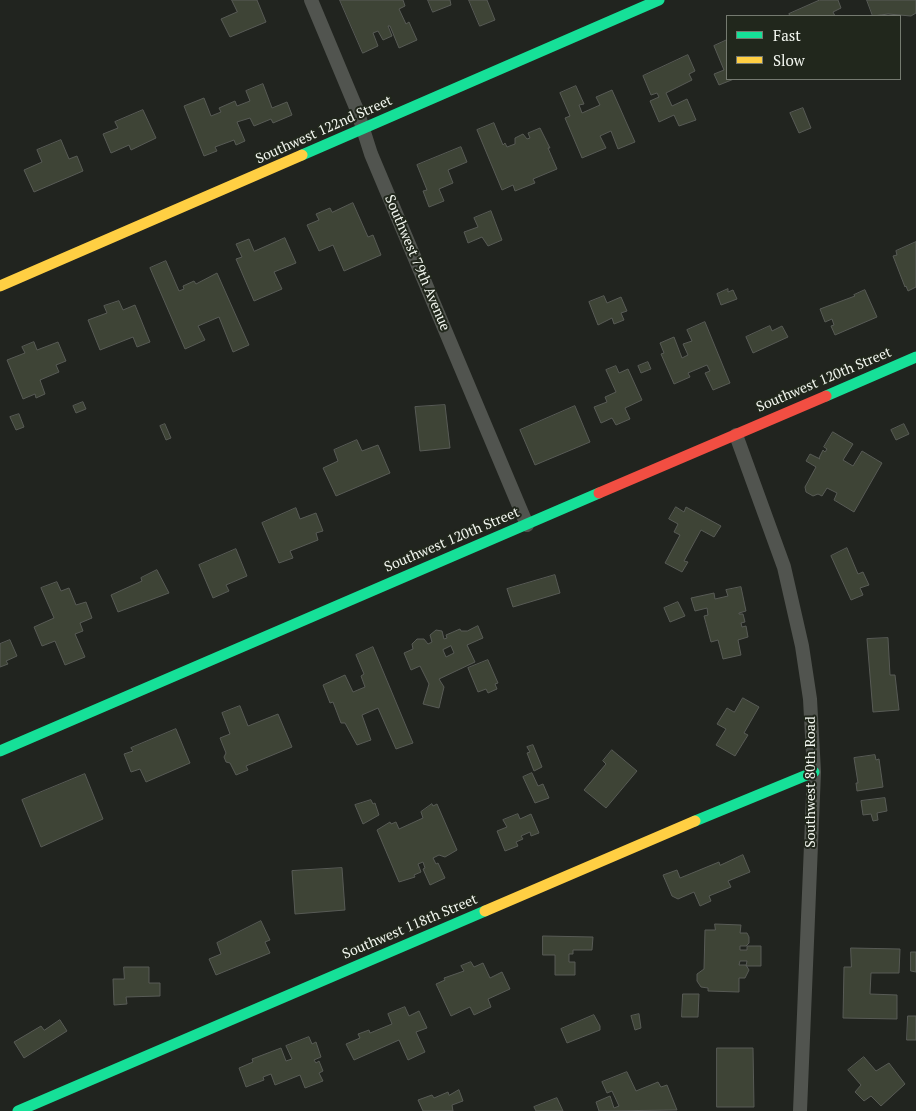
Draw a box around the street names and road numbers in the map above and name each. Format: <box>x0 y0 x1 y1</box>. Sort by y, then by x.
street label: Southwest 122nd Street <box>253 92 395 168</box>
street label: Southwest 79th Avenue <box>381 193 453 333</box>
street label: Southwest 120th Street <box>754 344 894 416</box>
street label: Southwest 120th Street <box>382 504 522 576</box>
street label: Southwest 80th Road <box>803 716 819 848</box>
street label: Southwest 118th Street <box>340 891 480 963</box>

